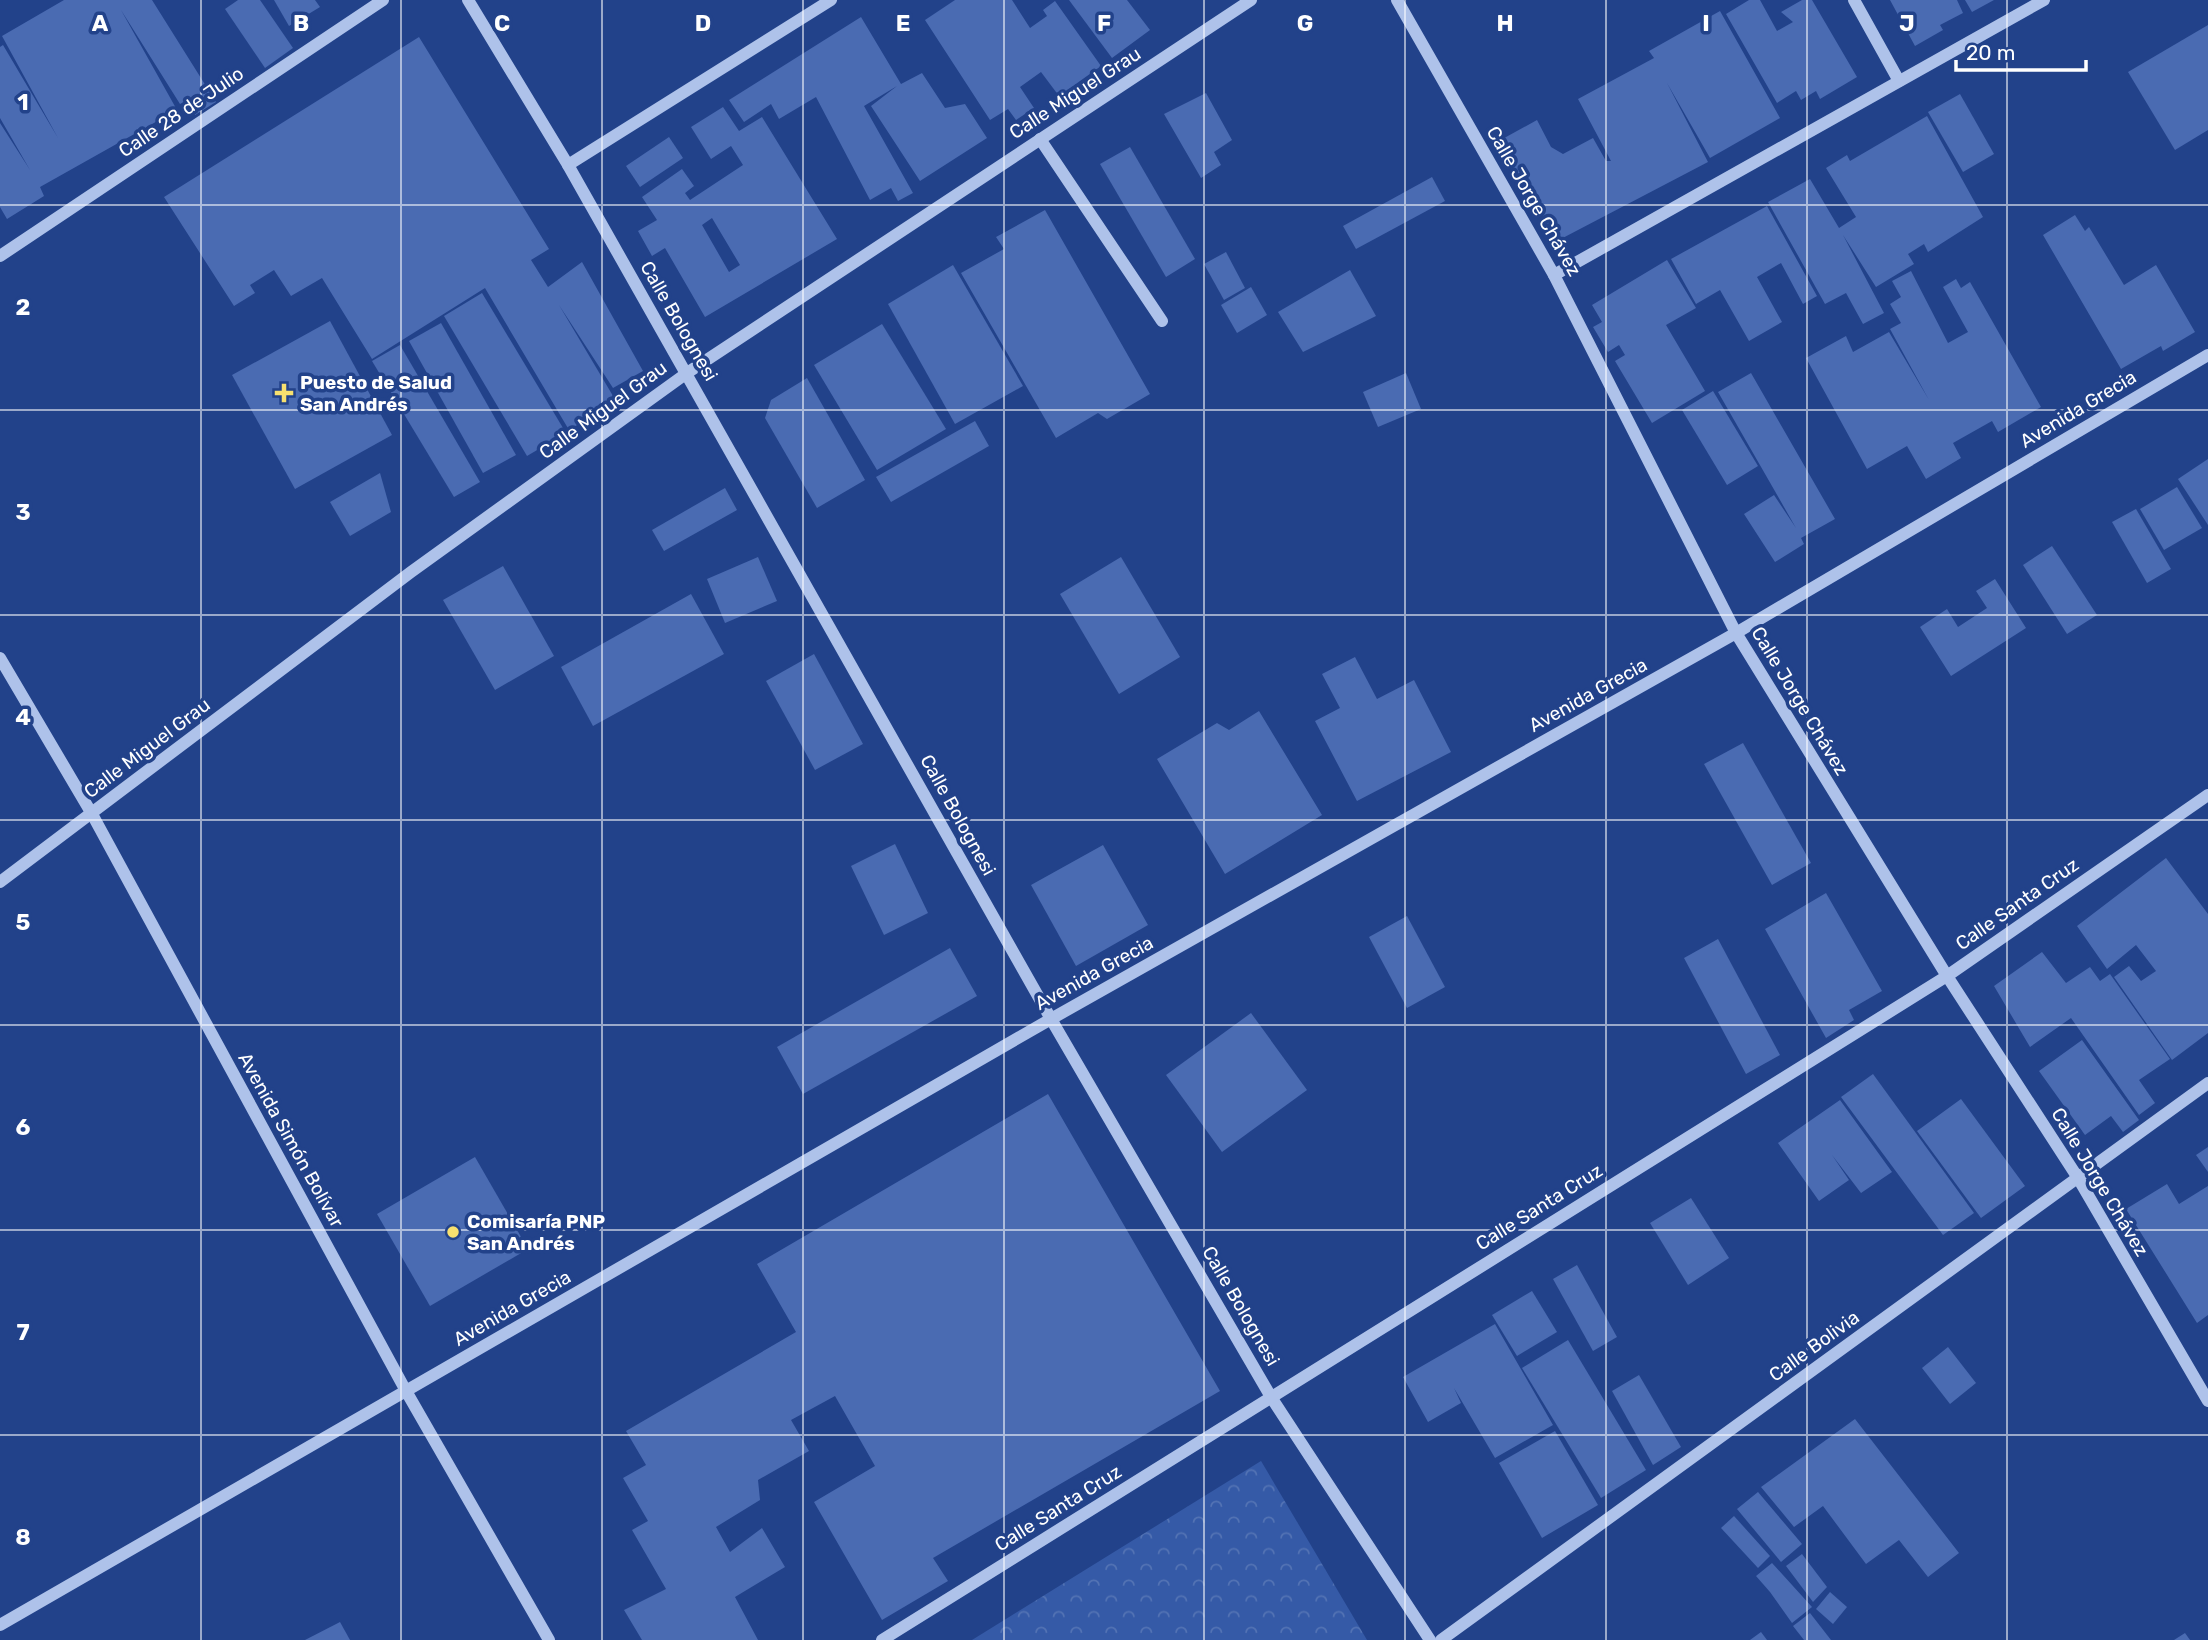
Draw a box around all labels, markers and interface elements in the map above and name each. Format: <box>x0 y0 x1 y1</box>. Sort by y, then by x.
text: A <box>92 9 109 37</box>
text: B <box>293 9 309 37</box>
text: C <box>494 9 510 37</box>
text: D <box>695 9 711 37</box>
text: E <box>896 9 910 37</box>
text: F <box>1097 9 1111 37</box>
text: G <box>1297 9 1313 37</box>
text: H <box>1496 9 1514 37</box>
text: I <box>1702 9 1710 37</box>
text: J <box>1899 9 1915 37</box>
scale bar <box>1956 28 2086 72</box>
text: 20 m <box>1966 40 2015 65</box>
street label: Calle Miguel Grau <box>1005 42 1145 144</box>
street label: Calle 28 de Julio <box>114 62 248 162</box>
text: 1 <box>17 88 29 116</box>
street label: Calle Jorge Chávez <box>1482 122 1586 280</box>
street label: Calle Bolognesi <box>635 257 723 385</box>
text: 2 <box>16 293 30 321</box>
street label: Calle Miguel Grau <box>535 356 671 464</box>
street label: Avenida Grecia <box>2016 365 2140 453</box>
place label: Puesto de Salud San Andrés <box>300 371 452 416</box>
marker: Puesto de Salud San Andrés <box>274 383 294 403</box>
text: 3 <box>15 498 31 526</box>
street label: Calle Jorge Chávez <box>1747 623 1853 779</box>
street label: Avenida Grecia <box>1525 653 1651 737</box>
street label: Calle Miguel Grau <box>79 693 215 803</box>
text: 4 <box>15 703 31 731</box>
street label: Calle Bolognesi <box>915 751 1001 879</box>
street label: Calle Santa Cruz <box>1951 853 2083 955</box>
text: 5 <box>16 908 31 936</box>
street label: Avenida Grecia <box>1031 931 1157 1015</box>
street label: Avenida Simón Bolívar <box>233 1048 349 1232</box>
street label: Calle Jorge Chávez <box>2047 1104 2153 1260</box>
text: 6 <box>16 1113 31 1141</box>
street label: Calle Santa Cruz <box>1471 1159 1607 1255</box>
place label: Comisaría PNP San Andrés <box>467 1210 605 1255</box>
marker: Comisaría PNP San Andrés <box>445 1224 461 1240</box>
street label: Calle Bolognesi <box>1197 1242 1285 1370</box>
street label: Avenida Grecia <box>449 1265 575 1351</box>
street label: Calle Bolivia <box>1764 1306 1864 1386</box>
text: 7 <box>16 1318 30 1346</box>
street label: Calle Santa Cruz <box>990 1460 1126 1556</box>
text: 8 <box>15 1523 31 1551</box>

